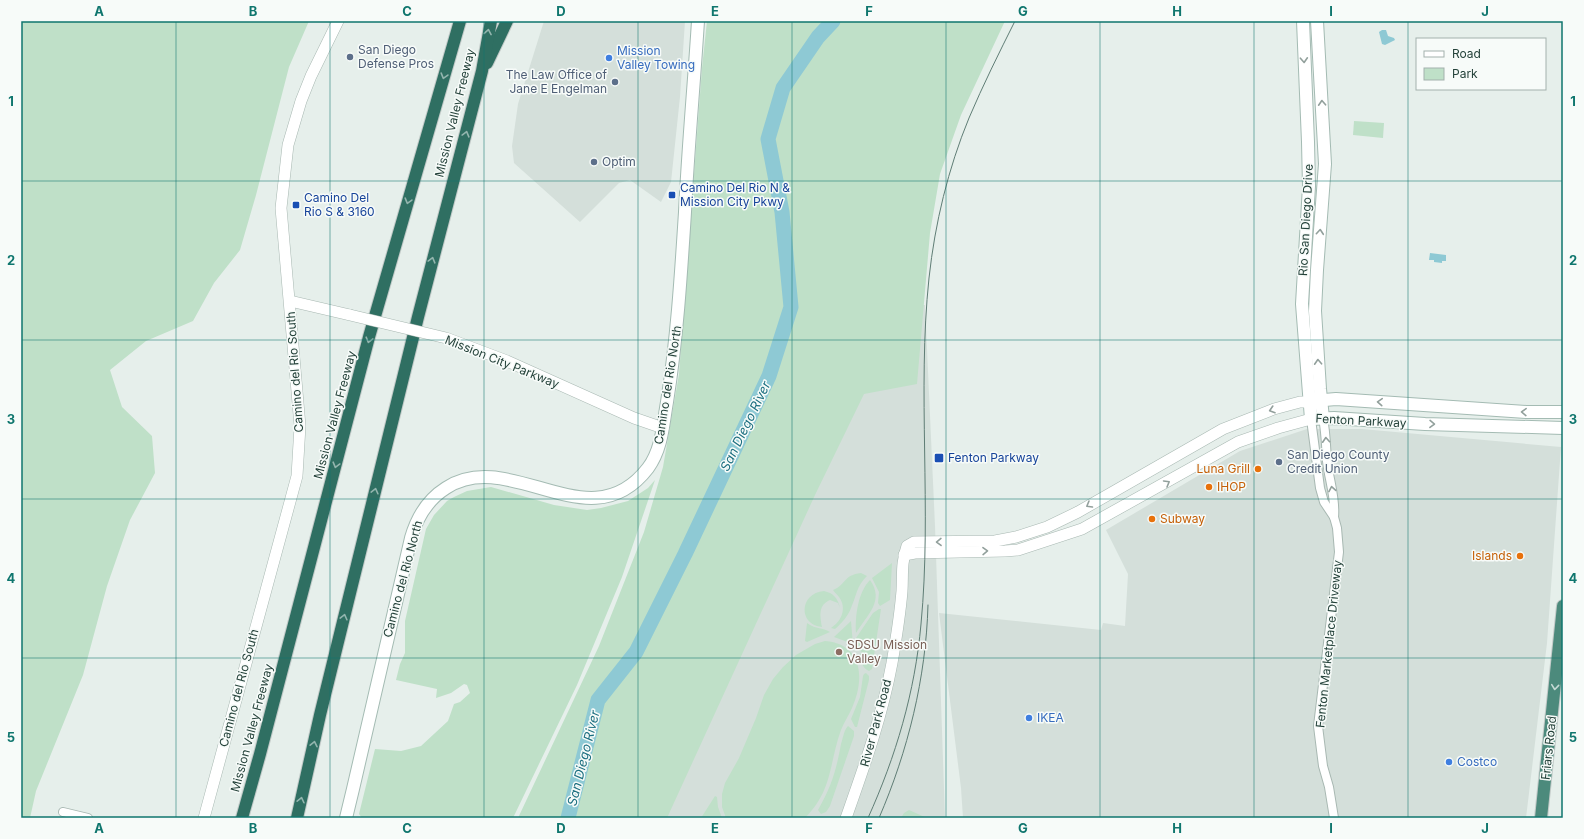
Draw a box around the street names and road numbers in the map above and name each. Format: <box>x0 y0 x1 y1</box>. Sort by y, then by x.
street label: Mission Valley Freeway <box>431 47 478 179</box>
street label: Rio San Diego Drive <box>1295 163 1316 276</box>
street label: Camino del Rio South <box>283 311 306 433</box>
street label: Camino del Rio North <box>651 324 684 446</box>
street label: Mission City Parkway <box>443 332 562 391</box>
street label: Mission Valley Freeway <box>310 349 359 481</box>
street label: Fenton Parkway <box>1315 411 1407 430</box>
street label: Camino del Rio North <box>380 519 425 639</box>
street label: Fenton Marketplace Driveway <box>1312 559 1345 729</box>
street label: Camino del Rio South <box>216 627 261 748</box>
street label: Mission Valley Freeway <box>227 662 276 794</box>
street label: River Park Road <box>857 677 894 768</box>
street label: Friars Road <box>1538 715 1559 781</box>

